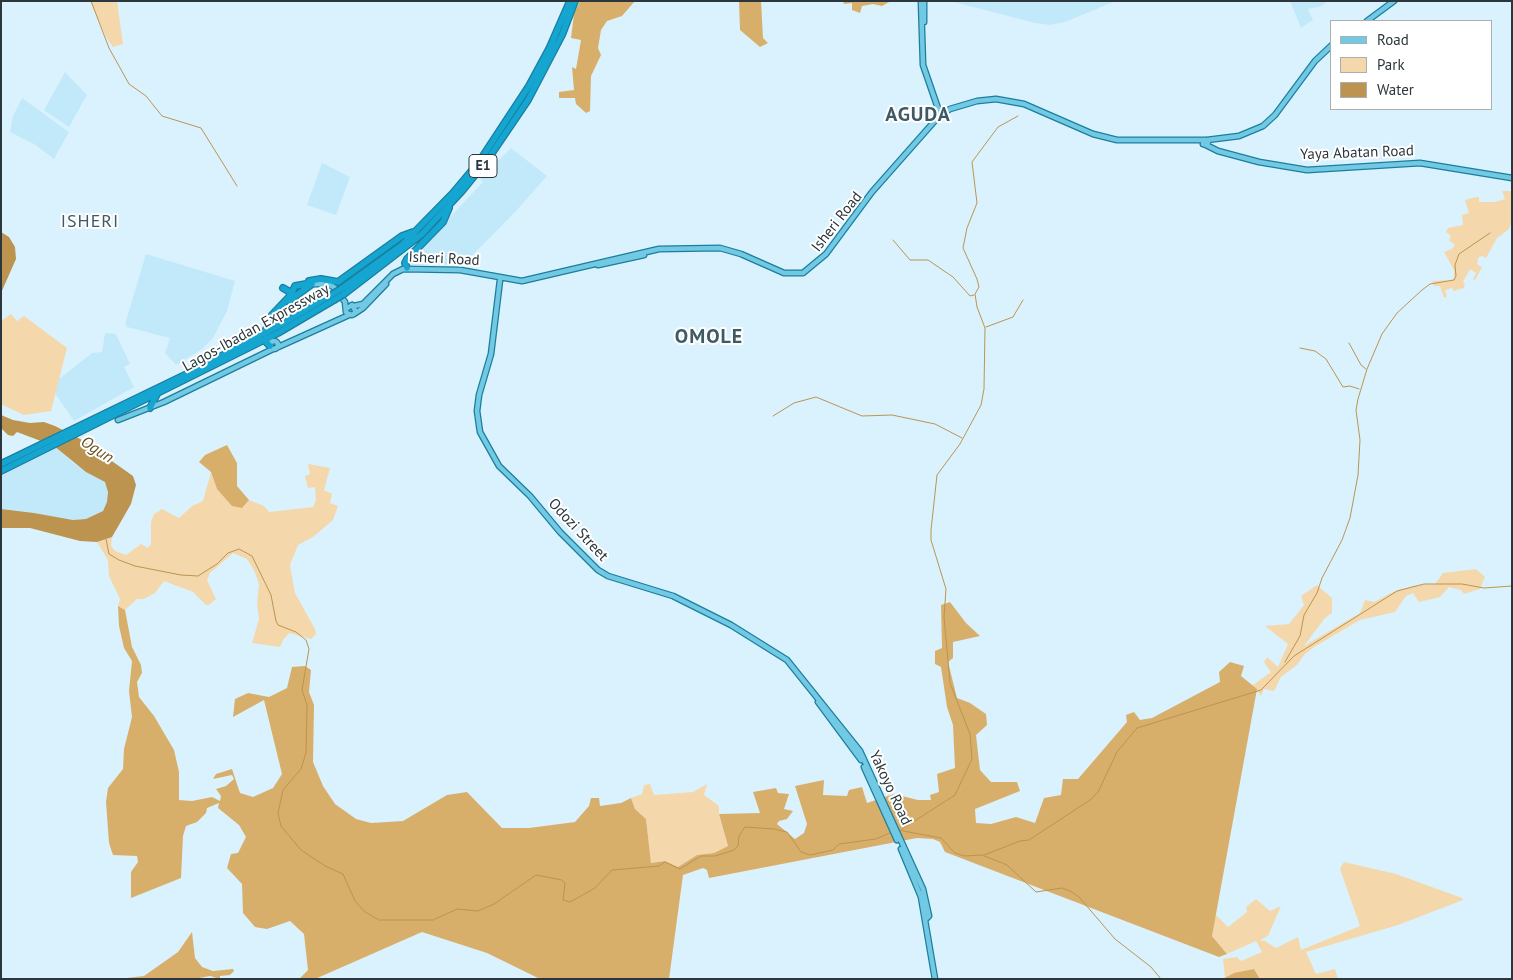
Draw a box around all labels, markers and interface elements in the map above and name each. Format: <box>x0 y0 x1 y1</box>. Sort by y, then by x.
legend <box>1330 20 1493 110</box>
text: Road <box>1377 30 1409 49</box>
text: Park <box>1377 55 1405 74</box>
text: Water <box>1377 80 1414 99</box>
district label: AGUDA <box>885 103 951 127</box>
street label: Yaya Abatan Road <box>1300 142 1414 164</box>
road number: E1 <box>469 154 497 178</box>
street label: Isheri Road <box>808 188 866 256</box>
district label: ISHERI <box>60 211 120 233</box>
street label: Isheri Road <box>408 248 480 270</box>
street label: Lagos-Ibadan Expressway <box>179 280 333 376</box>
district label: OMOLE <box>674 325 744 349</box>
water label: Ogun <box>77 432 117 468</box>
street label: Odozi Street <box>544 495 612 565</box>
street label: Yakoyo Road <box>865 748 915 828</box>

